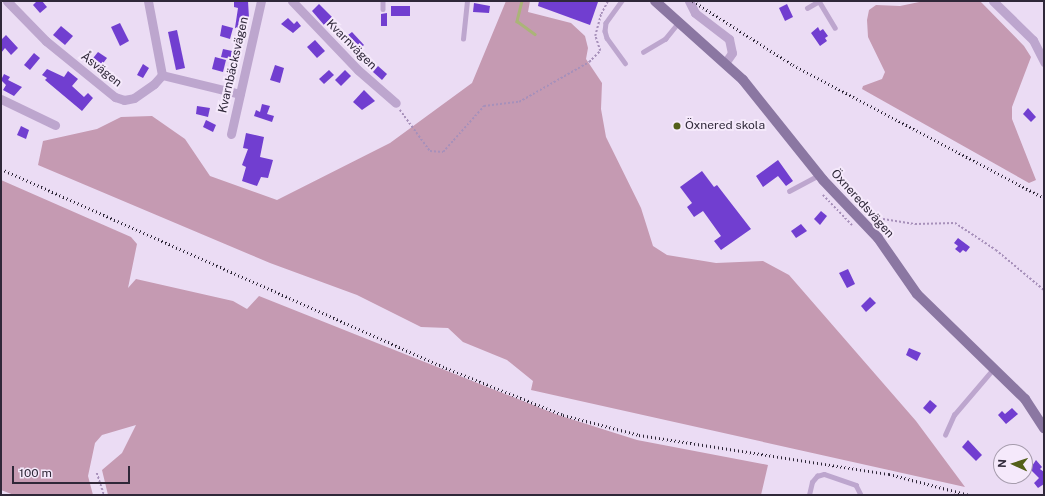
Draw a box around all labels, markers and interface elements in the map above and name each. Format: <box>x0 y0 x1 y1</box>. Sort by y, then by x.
street label: Kvarnbäcksvägen <box>216 16 252 114</box>
street label: Kvarnvägen <box>323 17 379 73</box>
street label: Åsvägen <box>78 50 124 90</box>
place label: Öxnered skola <box>685 119 765 133</box>
marker: Öxnered skola <box>672 121 682 131</box>
street label: Öxneredsvägen <box>827 167 897 241</box>
north arrow <box>993 444 1033 484</box>
scale bar <box>14 458 132 484</box>
text: N <box>996 459 1008 468</box>
text: 100 m <box>19 466 52 480</box>

